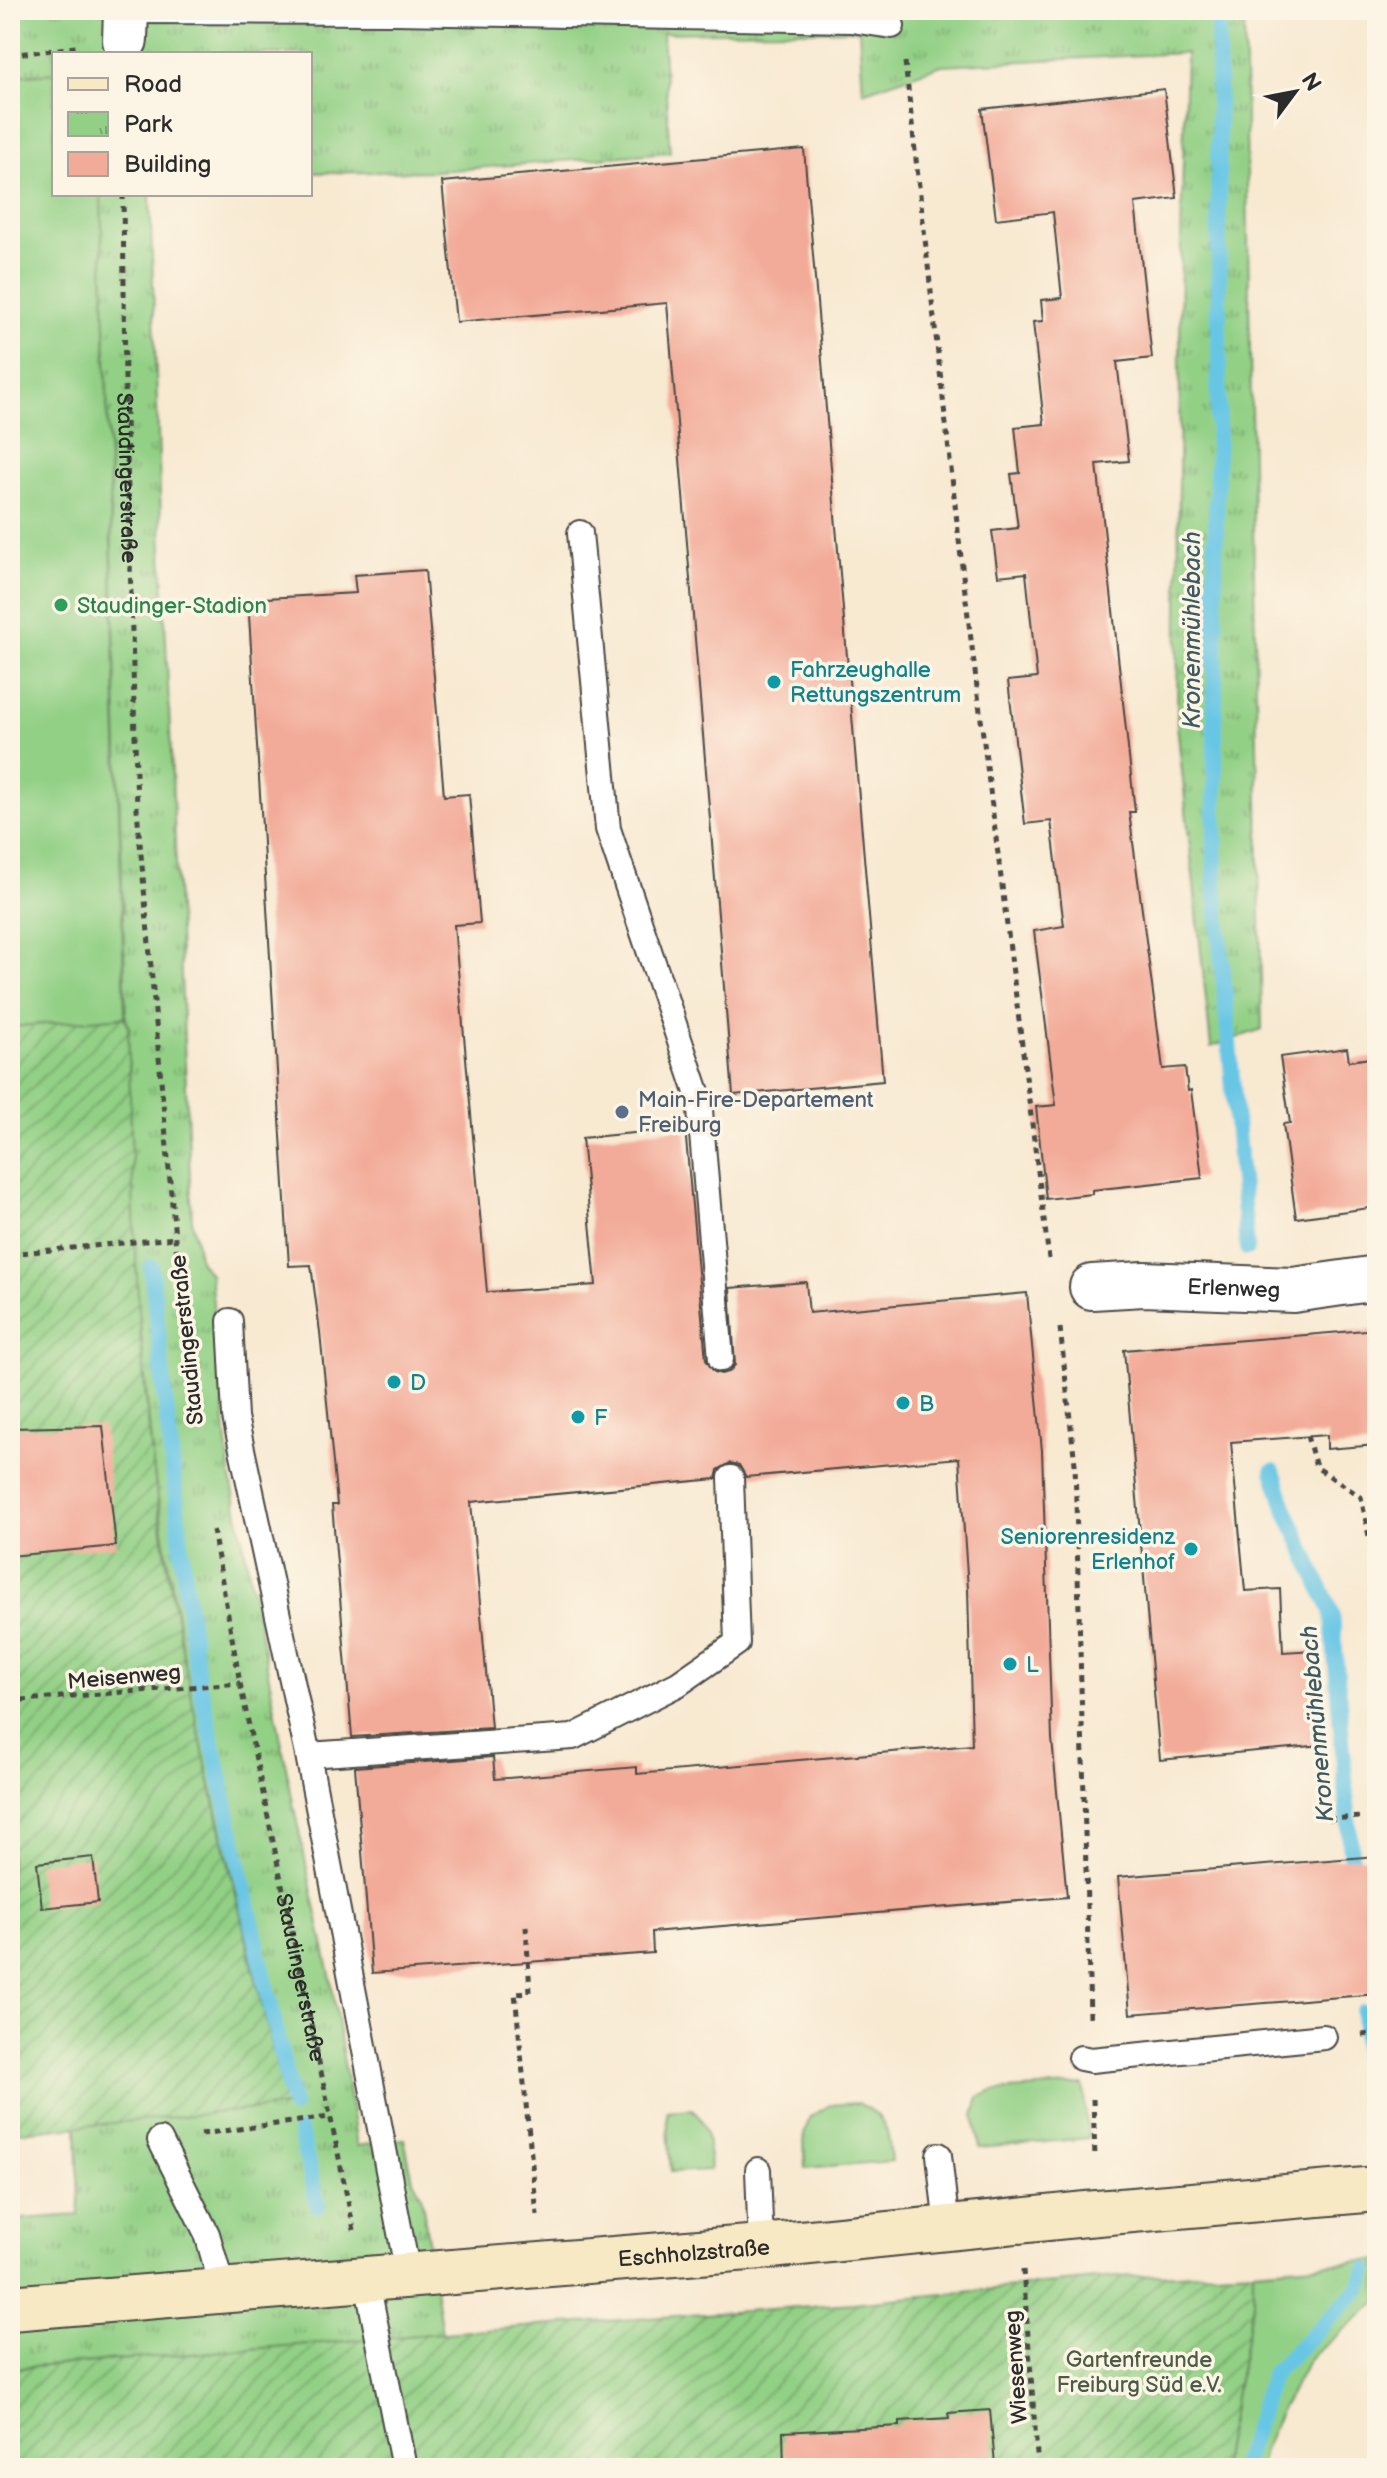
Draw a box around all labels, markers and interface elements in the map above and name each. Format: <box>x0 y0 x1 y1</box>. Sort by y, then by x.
legend <box>52 52 312 196</box>
north arrow <box>1255 52 1335 132</box>
text: N <box>1295 68 1327 96</box>
text: Road <box>124 70 182 99</box>
text: Park <box>124 110 172 139</box>
text: Building <box>124 150 211 179</box>
street label: Staudingerstraße <box>110 392 142 564</box>
water label: Kronenmühlebach <box>1178 531 1207 729</box>
place label: Staudinger-Stadion <box>77 593 267 620</box>
marker: Staudinger-Stadion <box>52 596 70 614</box>
place label: Fahrzeughalle Rettungszentrum <box>790 657 961 709</box>
marker: Fahrzeughalle Rettungszentrum <box>765 673 783 691</box>
place label: Main-Fire-Departement Freiburg <box>638 1087 874 1139</box>
marker: Main-Fire-Departement Freiburg <box>613 1103 631 1121</box>
street label: Staudingerstraße <box>165 1253 210 1426</box>
street label: Erlenweg <box>1187 1274 1281 1304</box>
place label: D <box>410 1370 426 1397</box>
marker: D <box>385 1373 403 1391</box>
place label: B <box>919 1391 934 1418</box>
marker: B <box>894 1394 912 1412</box>
place label: F <box>594 1405 608 1432</box>
marker: F <box>569 1408 587 1426</box>
place label: Seniorenresidenz Erlenhof <box>1000 1524 1175 1576</box>
marker: Seniorenresidenz Erlenhof <box>1182 1540 1200 1558</box>
water label: Kronenmühlebach <box>1294 1624 1341 1824</box>
place label: L <box>1026 1652 1039 1679</box>
marker: L <box>1001 1655 1019 1673</box>
street label: Meisenweg <box>66 1659 182 1696</box>
street label: Staudingerstraße <box>269 1891 331 2064</box>
street label: Eschholzstraße <box>617 2234 771 2274</box>
street label: Wiesenweg <box>999 2309 1034 2425</box>
park label: Gartenfreunde Freiburg Süd e.V. <box>1056 2347 1222 2399</box>

